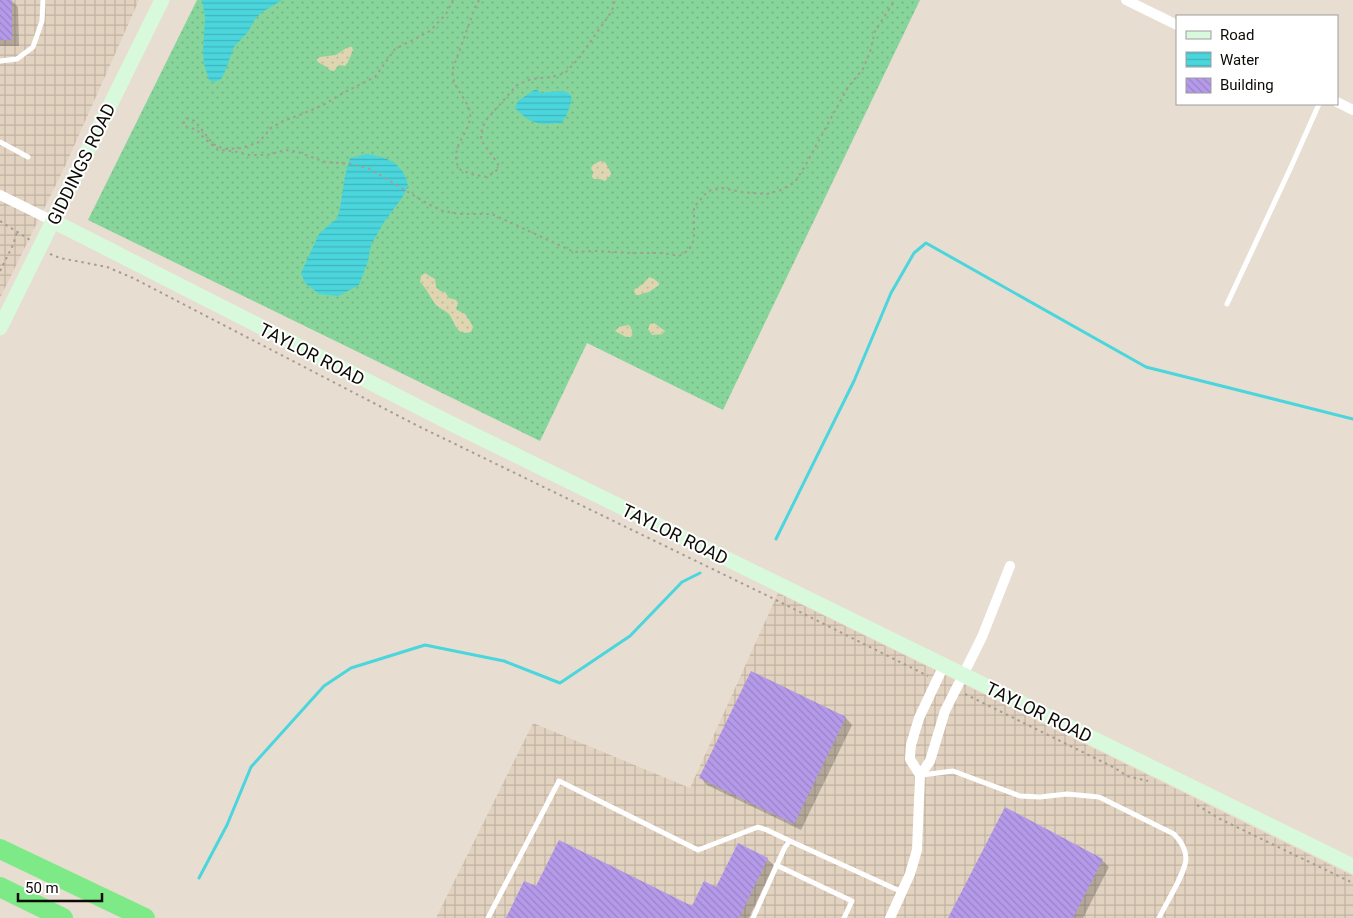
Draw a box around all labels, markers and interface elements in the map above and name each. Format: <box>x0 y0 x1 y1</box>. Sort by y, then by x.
legend <box>1176 15 1338 105</box>
text: Road <box>1220 26 1254 44</box>
text: Water <box>1220 51 1259 69</box>
text: Building <box>1220 76 1274 94</box>
street label: GIDDINGS ROAD <box>42 100 120 228</box>
street label: TAYLOR ROAD <box>256 318 368 390</box>
street label: TAYLOR ROAD <box>618 499 732 569</box>
street label: TAYLOR ROAD <box>982 677 1096 747</box>
scale bar <box>18 870 101 902</box>
text: 50 m <box>25 879 59 897</box>

